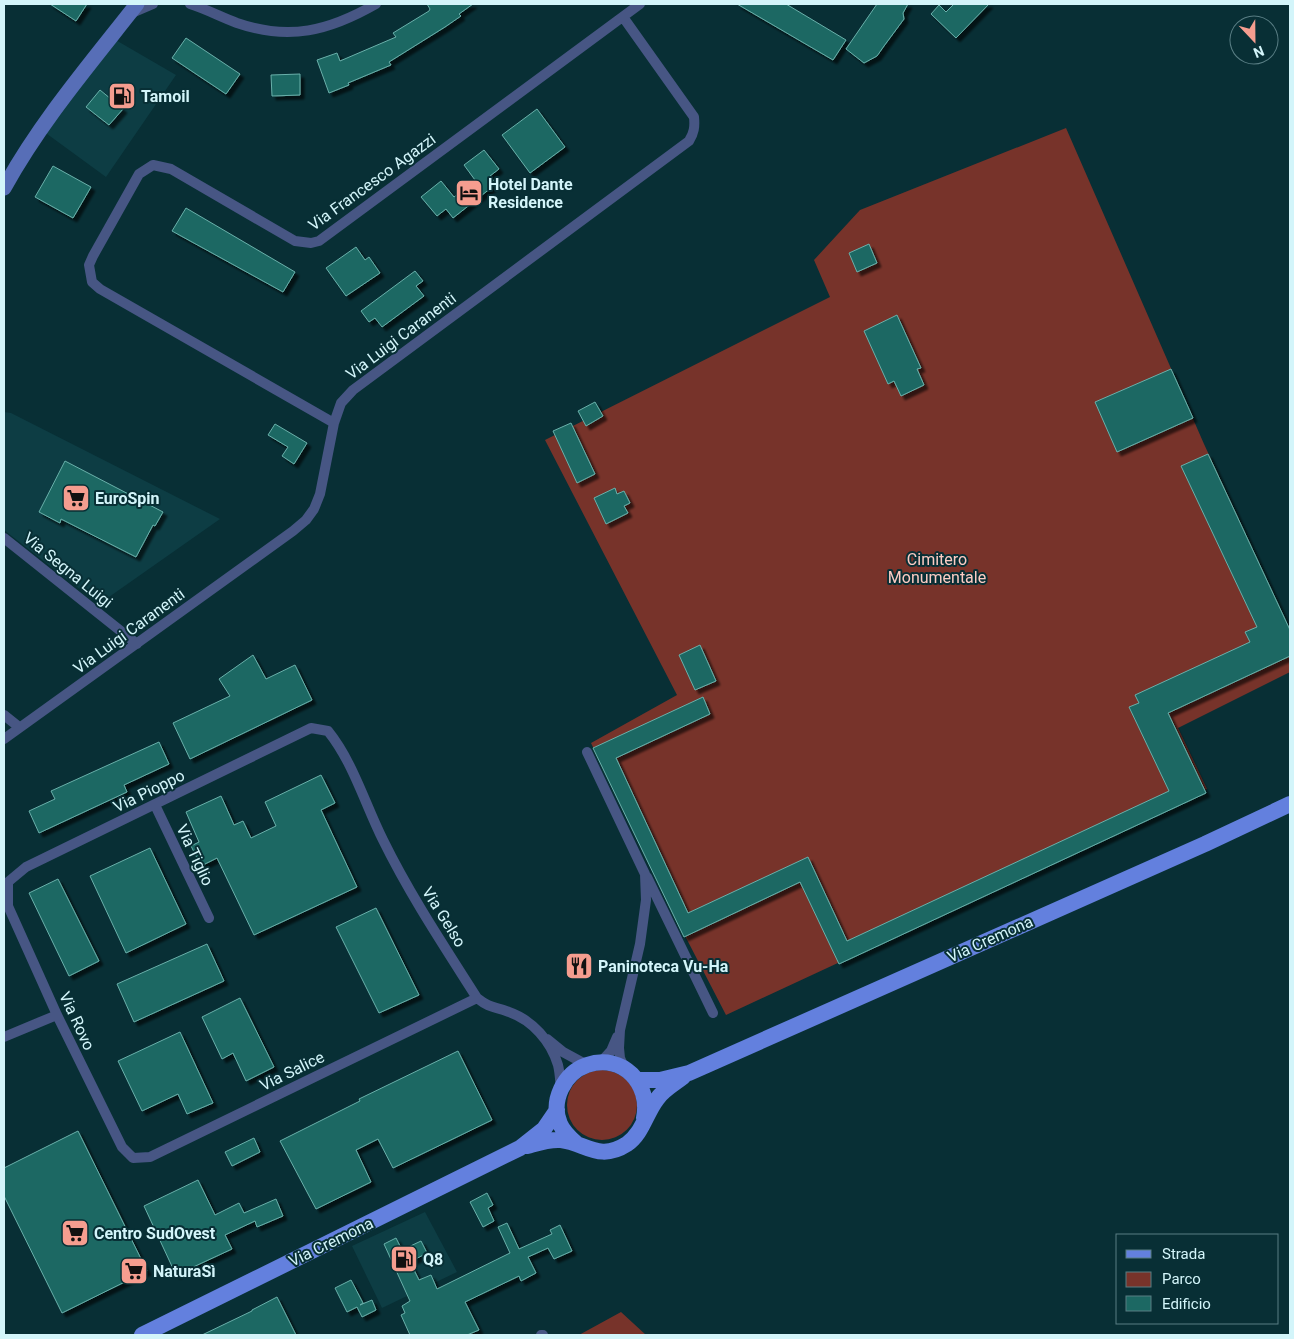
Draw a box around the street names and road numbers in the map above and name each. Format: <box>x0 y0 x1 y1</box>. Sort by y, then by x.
street label: Via Francesco Agazzi <box>305 129 439 235</box>
street label: Via Luigi Caranenti <box>342 288 460 384</box>
street label: Via Segna Luigi <box>20 528 116 612</box>
street label: Via Luigi Caranenti <box>70 584 188 678</box>
street label: Via Pioppo <box>110 766 188 816</box>
street label: Via Tiglio <box>172 821 218 889</box>
street label: Via Gelso <box>418 883 470 951</box>
street label: Via Cremona <box>944 912 1036 966</box>
street label: Via Rovo <box>55 989 99 1053</box>
street label: Via Salice <box>257 1047 327 1095</box>
street label: Via Cremona <box>286 1213 376 1271</box>

